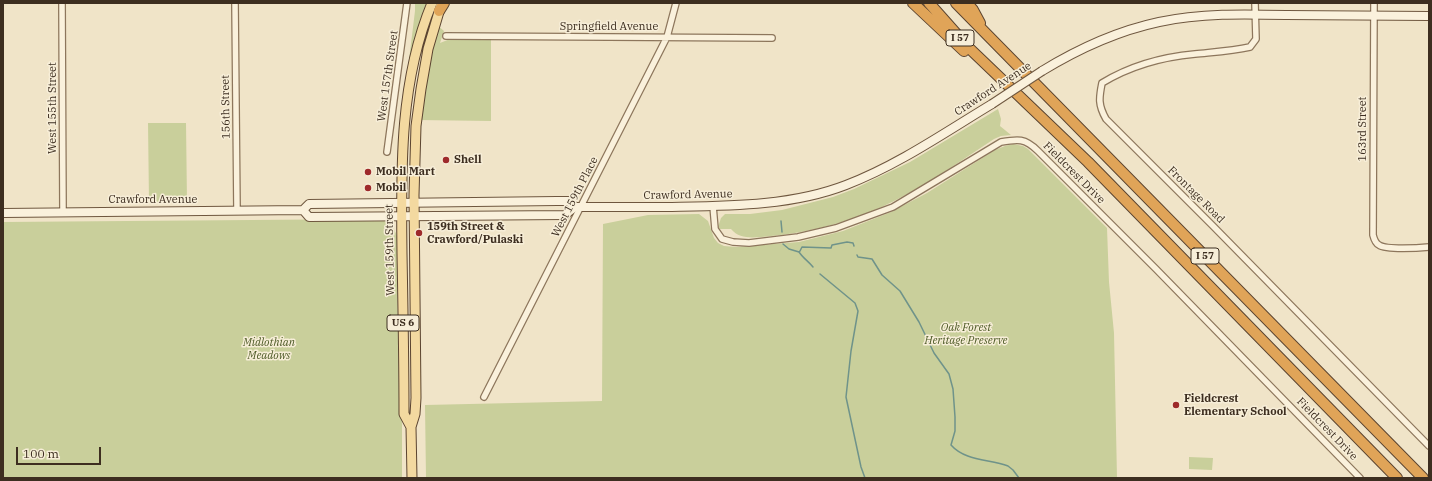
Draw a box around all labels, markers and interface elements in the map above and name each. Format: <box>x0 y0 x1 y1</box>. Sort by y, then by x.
street label: Springfield Avenue <box>560 20 658 34</box>
street label: West 157th Street <box>375 30 401 122</box>
road number: I 57 <box>946 30 974 46</box>
street label: Crawford Avenue <box>952 59 1034 119</box>
street label: West 155th Street <box>46 62 60 154</box>
street label: 156th Street <box>219 75 233 139</box>
street label: 163rd Street <box>1356 97 1370 161</box>
street label: Fieldcrest Drive <box>1040 139 1108 207</box>
place label: Shell <box>454 153 481 167</box>
marker: Shell <box>441 155 451 165</box>
street label: West 159th Place <box>549 155 601 239</box>
street label: Frontage Road <box>1165 164 1227 226</box>
place label: Mobil Mart <box>376 165 435 179</box>
marker: Mobil Mart <box>363 167 373 177</box>
place label: Mobil <box>376 181 406 195</box>
marker: Mobil <box>363 183 373 193</box>
street label: Crawford Avenue <box>643 188 733 202</box>
street label: Crawford Avenue <box>109 193 197 207</box>
street label: West 159th Street <box>383 204 397 296</box>
place label: 159th Street & Crawford/Pulaski <box>427 220 523 246</box>
marker: 159th Street & Crawford/Pulaski <box>414 228 424 238</box>
road number: I 57 <box>1191 248 1219 264</box>
road number: US 6 <box>387 315 419 331</box>
park label: Oak Forest Heritage Preserve <box>925 321 1007 347</box>
park label: Midlothian Meadows <box>243 336 295 362</box>
place label: Fieldcrest Elementary School <box>1184 392 1287 418</box>
street label: Fieldcrest Drive <box>1294 395 1360 463</box>
marker: Fieldcrest Elementary School <box>1171 400 1181 410</box>
scale bar <box>18 439 103 465</box>
text: 100 m <box>23 446 59 461</box>

